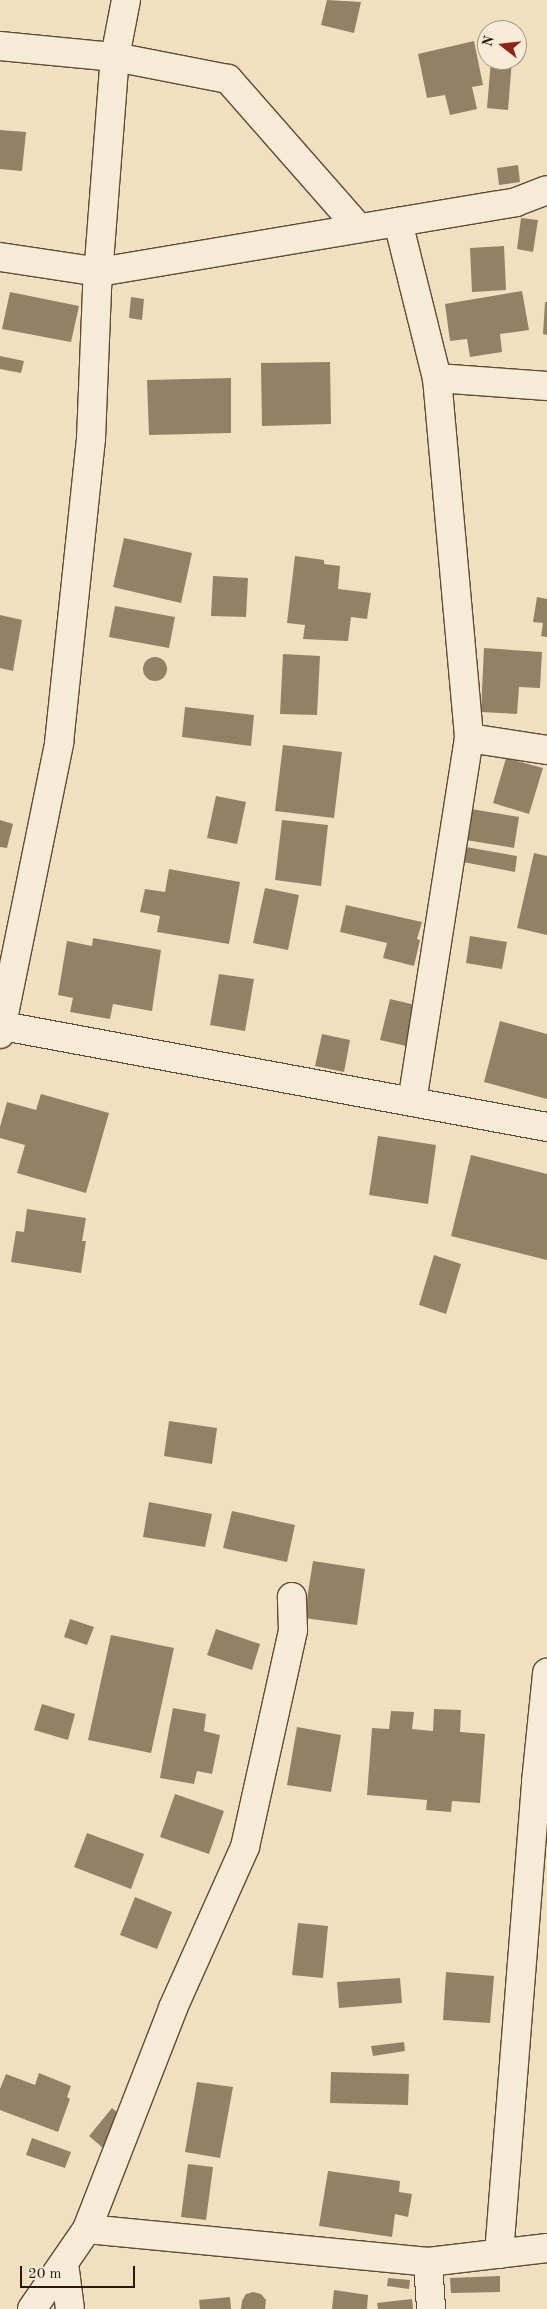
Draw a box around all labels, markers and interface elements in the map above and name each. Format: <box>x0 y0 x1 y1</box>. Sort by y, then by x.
north arrow <box>477 20 527 70</box>
text: N <box>480 34 497 48</box>
scale bar <box>22 2256 138 2288</box>
text: 20 m <box>28 2267 62 2282</box>

